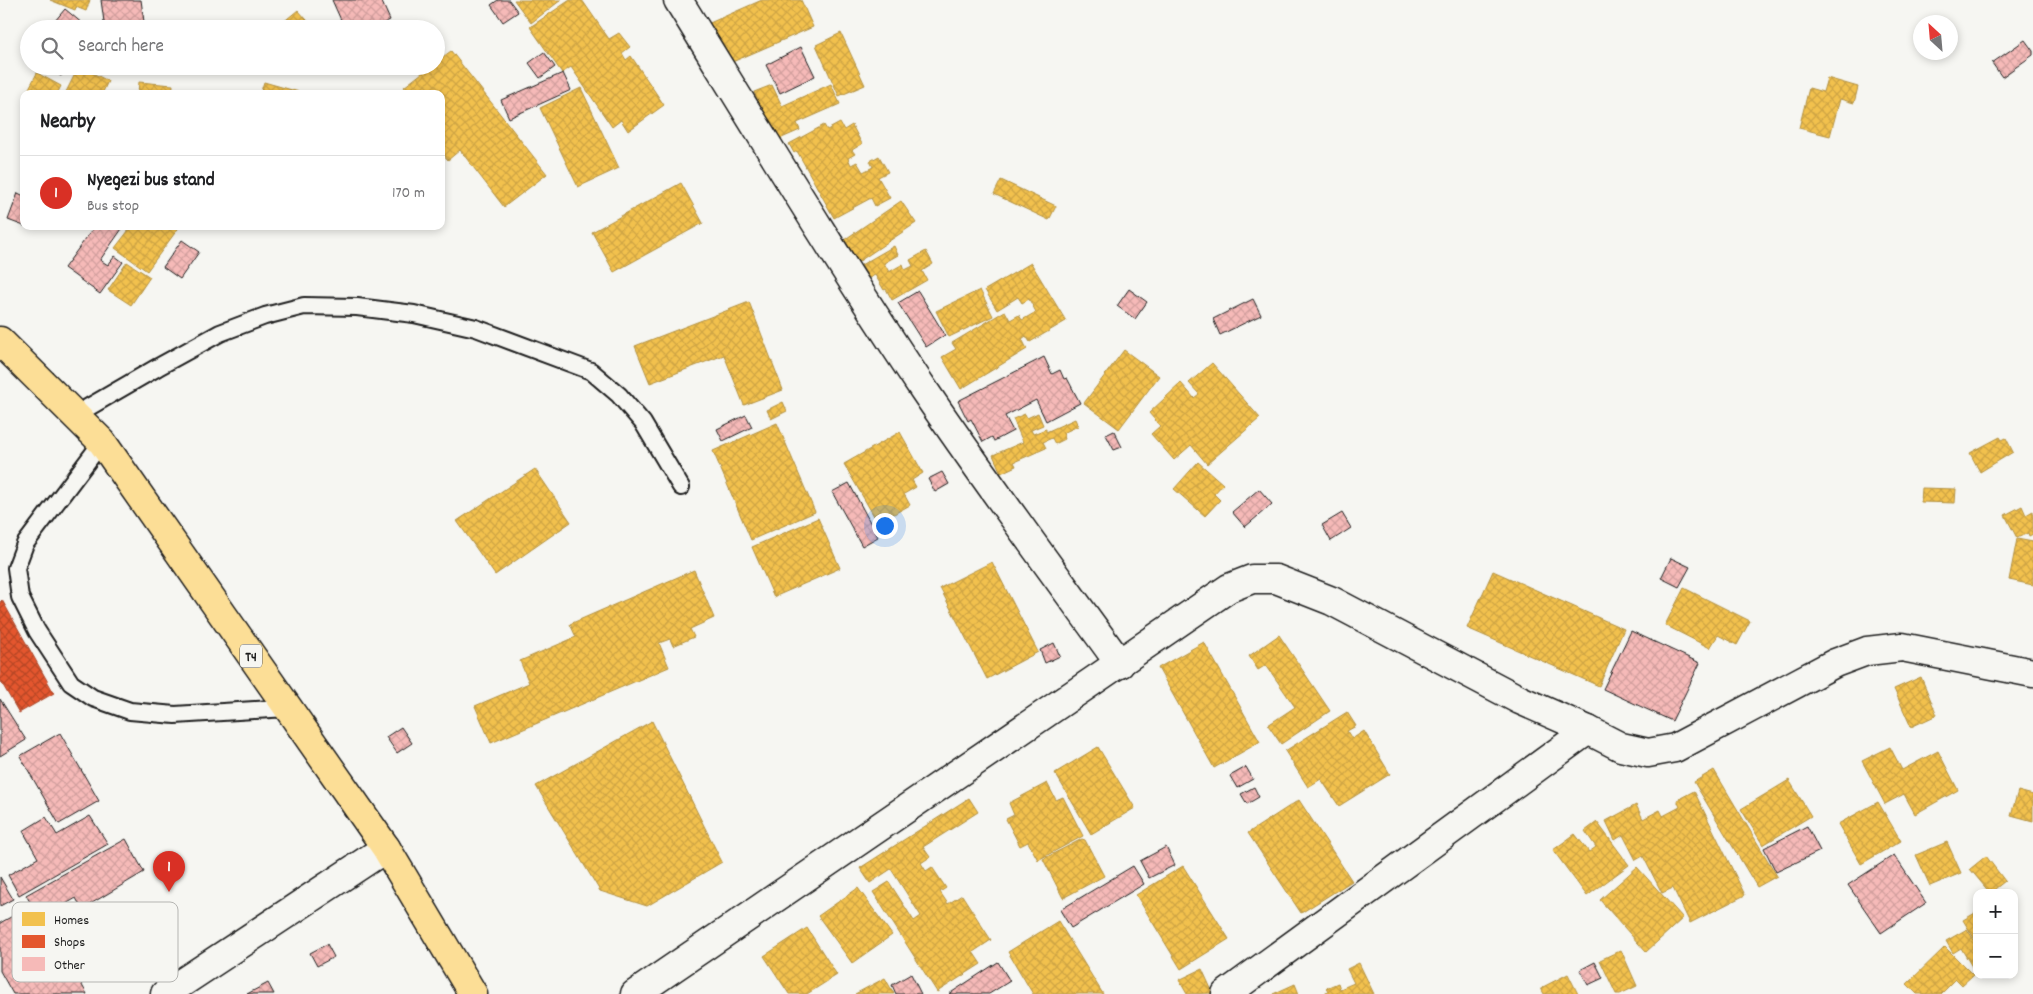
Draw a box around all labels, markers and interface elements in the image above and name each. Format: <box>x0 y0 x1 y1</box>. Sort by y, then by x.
north arrow <box>1913 15 1958 60</box>
search box <box>20 20 445 75</box>
icon: search <box>38 34 66 62</box>
text: Search here <box>78 34 164 61</box>
text: Nearby <box>40 108 95 138</box>
text: Nyegezi bus stand <box>87 168 215 195</box>
text: 1 <box>54 182 58 205</box>
text: 170 m <box>392 182 425 205</box>
text: Bus stop <box>87 195 139 218</box>
your location <box>872 513 898 539</box>
road number: T4 <box>240 644 262 668</box>
pin: 1 <box>153 851 185 892</box>
map controls <box>1973 889 2018 979</box>
button: + <box>1973 889 2018 934</box>
legend <box>12 902 178 982</box>
text: Homes <box>54 911 89 931</box>
text: Shops <box>54 933 85 953</box>
button: − <box>1973 934 2018 979</box>
text: Other <box>54 956 86 976</box>

